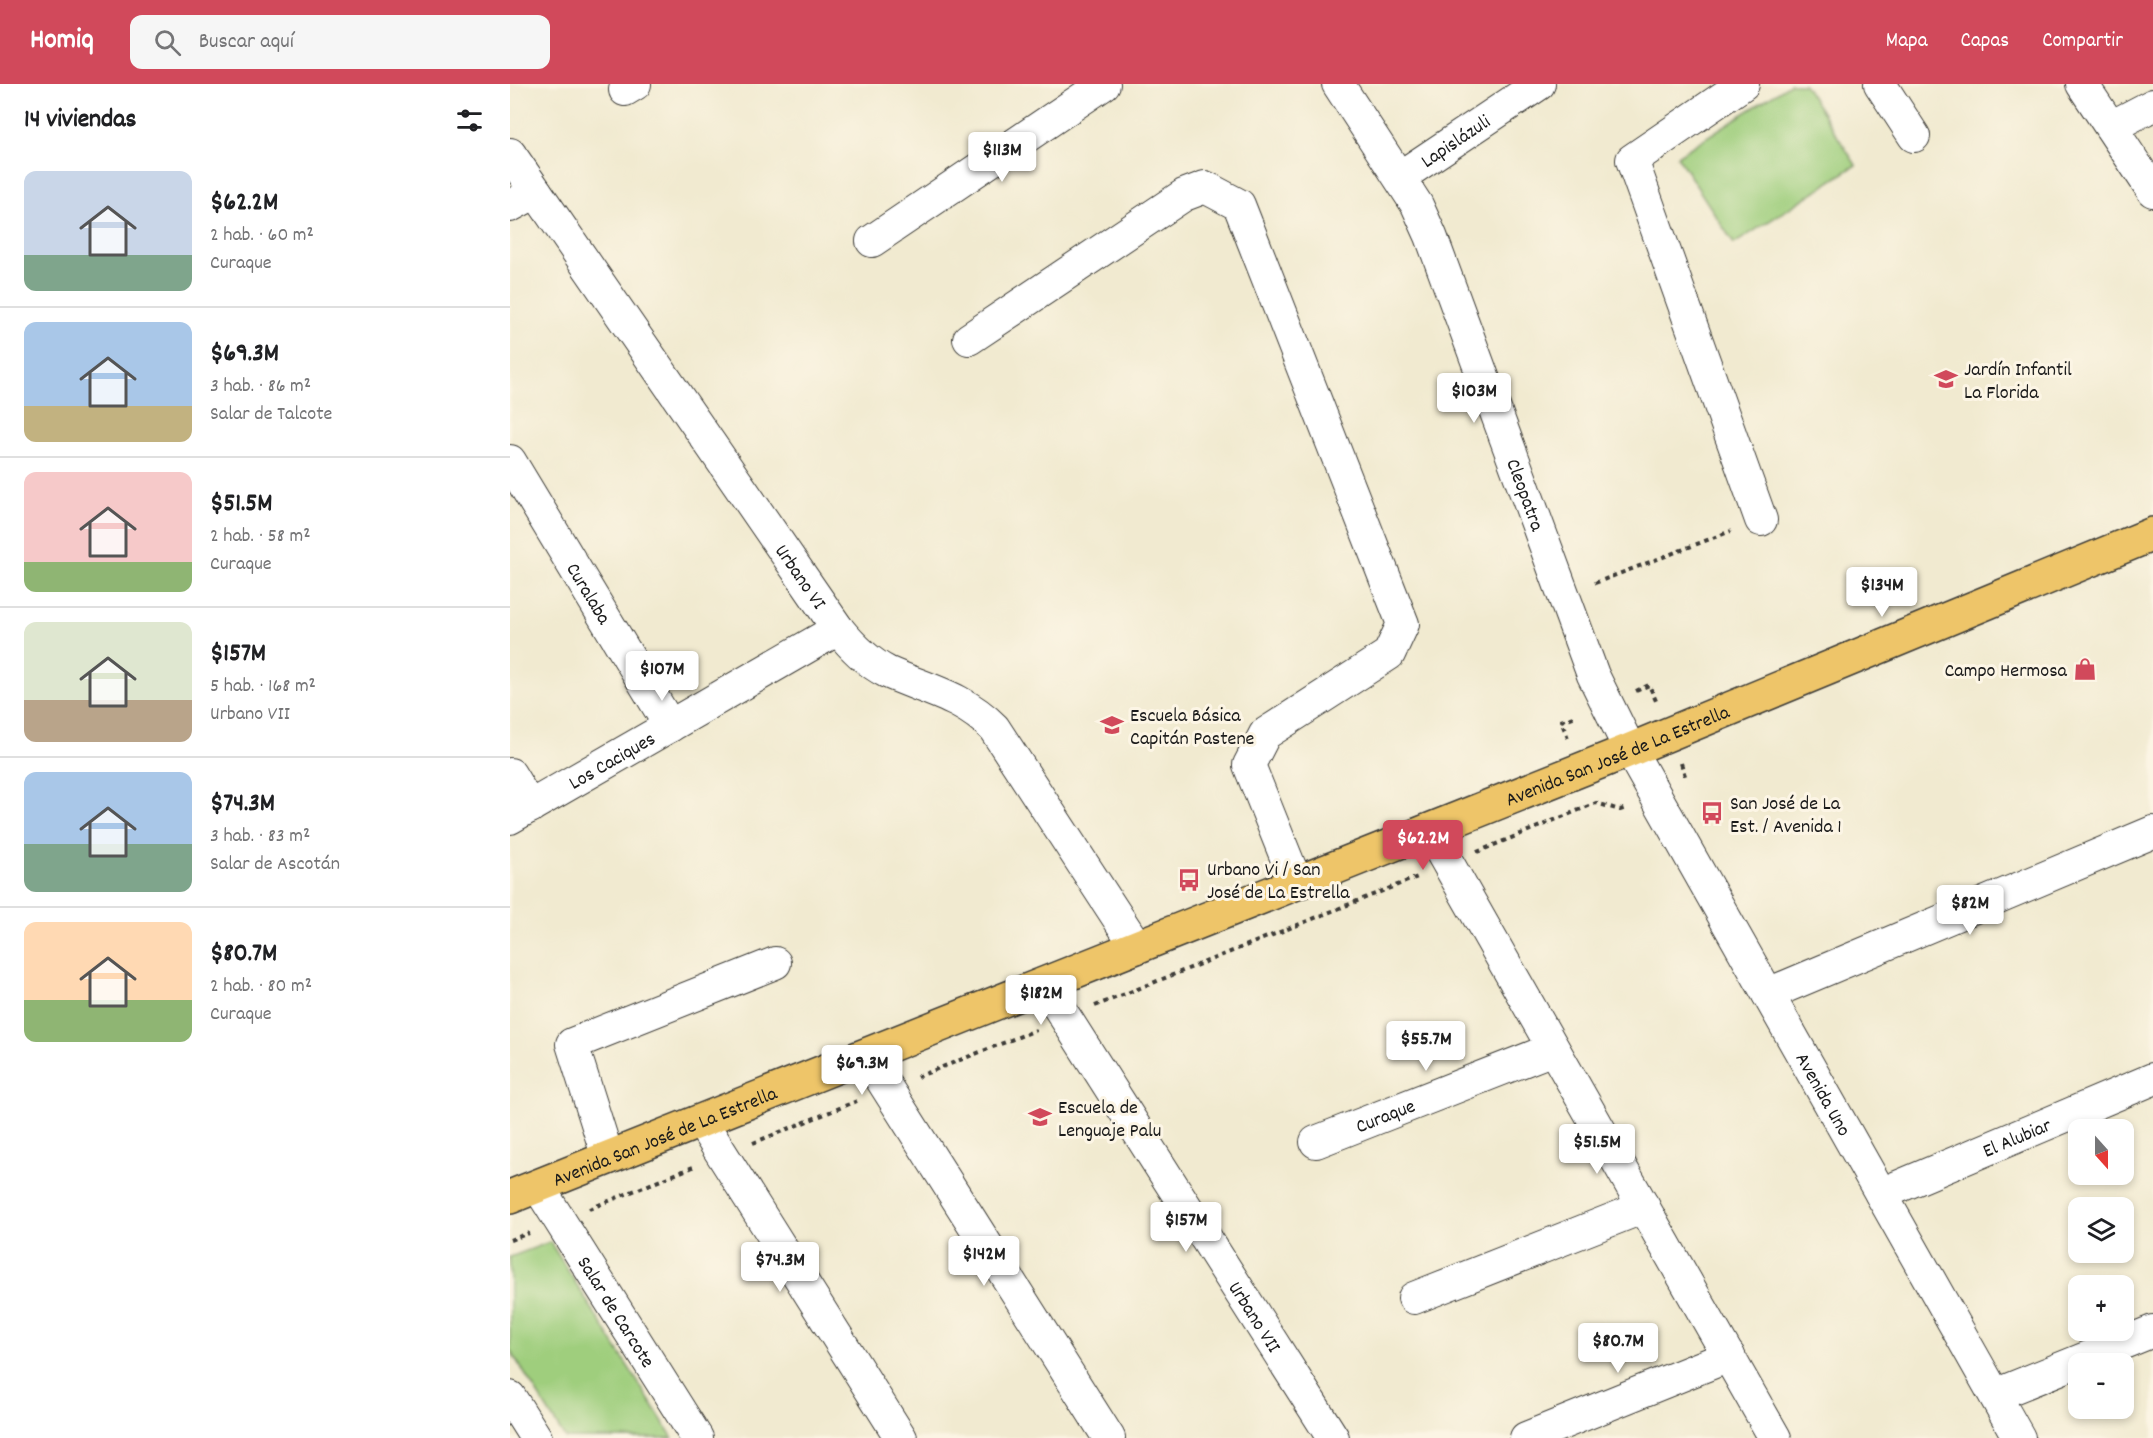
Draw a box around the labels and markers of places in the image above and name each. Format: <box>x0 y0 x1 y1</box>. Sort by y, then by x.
pin: $113M <box>960 132 1044 183</box>
place label: Jardín Infantil La Florida <box>1964 357 2072 408</box>
school or university icon: Jardín Infantil La Florida <box>1933 366 1959 392</box>
pin: $103M <box>1432 373 1516 424</box>
pin: $134M <box>1840 567 1924 618</box>
pin: $107M <box>620 651 704 702</box>
shop icon: Campo Hermosa <box>2072 656 2098 682</box>
place label: Campo Hermosa <box>1944 658 2068 686</box>
place label: Escuela Básica Capitán Pastene <box>1130 703 1255 754</box>
school or university icon: Escuela Básica Capitán Pastene <box>1099 712 1125 738</box>
place label: San José de La Est. / Avenida 1 <box>1730 791 1842 842</box>
bus stop icon: San José de La Est. / Avenida 1 <box>1699 800 1725 826</box>
pin: $62.2M <box>1374 820 1472 871</box>
place label: Urbano Vi / San José de La Estrella <box>1207 857 1350 908</box>
bus stop icon: Urbano Vi / San José de La Estrella <box>1176 867 1202 893</box>
pin: $82M <box>1934 885 2006 936</box>
pin: $182M <box>999 975 1083 1026</box>
pin: $55.7M <box>1377 1021 1475 1072</box>
pin: $69.3M <box>813 1045 911 1096</box>
place label: Escuela de Lenguaje Palu <box>1058 1095 1161 1146</box>
school or university icon: Escuela de Lenguaje Palu <box>1027 1104 1053 1130</box>
pin: $51.5M <box>1548 1124 1646 1175</box>
pin: $157M <box>1144 1202 1228 1253</box>
pin: $142M <box>942 1236 1026 1287</box>
pin: $74.3M <box>731 1242 829 1293</box>
pin: $80.7M <box>1569 1323 1667 1374</box>

